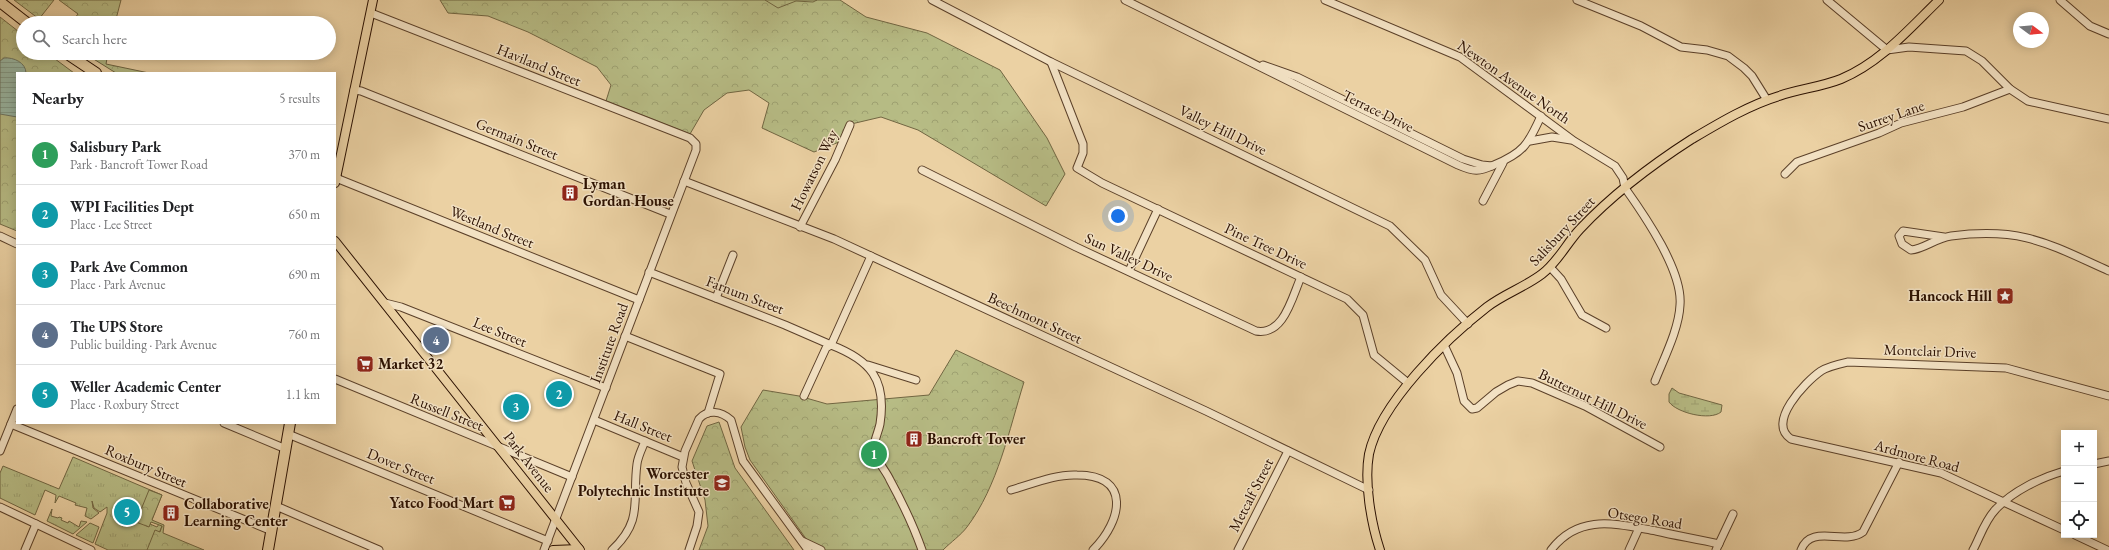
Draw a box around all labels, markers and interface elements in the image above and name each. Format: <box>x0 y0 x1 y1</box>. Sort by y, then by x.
north arrow <box>2013 12 2049 48</box>
search box <box>16 16 336 60</box>
icon: search <box>30 27 52 49</box>
text: Search here <box>62 29 127 48</box>
street label: Newton Avenue North <box>1454 35 1575 128</box>
street label: Haviland Street <box>494 39 584 90</box>
street label: Terrace Drive <box>1339 85 1417 136</box>
text: Nearby <box>32 87 84 109</box>
text: 5 results <box>279 90 320 107</box>
street label: Surrey Lane <box>1855 95 1927 136</box>
street label: Valley Hill Drive <box>1176 100 1270 159</box>
street label: Germain Street <box>473 113 561 164</box>
street label: Howatson Way <box>786 126 842 213</box>
text: Salisbury Park <box>70 137 161 156</box>
text: 1 <box>42 146 48 163</box>
text: 370 m <box>289 146 320 163</box>
text: Park · Bancroft Tower Road <box>70 156 208 173</box>
place label: Lyman Gordan House <box>583 174 674 210</box>
building icon: Lyman Gordan House <box>560 183 580 203</box>
street label: Salisbury Street <box>1525 192 1599 269</box>
text: WPI Facilities Dept <box>70 197 194 216</box>
street label: Westland Street <box>448 201 537 252</box>
text: 2 <box>42 206 48 223</box>
text: 650 m <box>289 206 320 223</box>
your location <box>1108 206 1128 226</box>
text: Place · Lee Street <box>70 216 152 233</box>
street label: Pine Tree Drive <box>1222 218 1311 273</box>
street label: Sun Valley Drive <box>1082 228 1176 285</box>
text: Park Ave Common <box>70 257 188 276</box>
text: 3 <box>42 266 48 283</box>
text: 690 m <box>289 266 320 283</box>
street label: Farnum Street <box>704 271 787 318</box>
text: Place · Park Avenue <box>70 276 165 293</box>
place label: Hancock Hill <box>1908 286 1993 305</box>
place icon: Hancock Hill <box>1995 286 2015 306</box>
street label: Beechmont Street <box>985 287 1086 348</box>
street label: Institute Road <box>585 300 632 385</box>
street label: Lee Street <box>471 312 530 351</box>
text: The UPS Store <box>70 317 163 336</box>
pin: 4 <box>423 325 449 355</box>
text: 4 <box>42 326 48 343</box>
text: 760 m <box>289 326 320 343</box>
text: Public building · Park Avenue <box>70 336 217 353</box>
street label: Montclair Drive <box>1883 339 1977 362</box>
supermarket icon: Market 32 <box>355 354 375 374</box>
place label: Market 32 <box>378 354 443 373</box>
street label: Butternut Hill Drive <box>1536 364 1651 433</box>
text: Weller Academic Center <box>70 377 221 396</box>
pin: 2 <box>546 379 572 409</box>
text: 5 <box>42 386 48 403</box>
text: 1.1 km <box>286 386 320 403</box>
street label: Russell Street <box>408 388 487 435</box>
pin: 3 <box>503 392 529 422</box>
text: Place · Roxbury Street <box>70 396 179 413</box>
street label: Hall Street <box>611 405 675 446</box>
street label: Park Avenue <box>500 428 559 496</box>
building icon: Bancroft Tower <box>904 429 924 449</box>
place label: Bancroft Tower <box>927 429 1026 448</box>
map controls <box>2061 430 2097 538</box>
button: + <box>2061 430 2097 466</box>
street label: Ardmore Road <box>1872 435 1962 476</box>
pin: 1 <box>861 439 887 469</box>
street label: Roxbury Street <box>102 440 190 491</box>
street label: Dover Street <box>364 443 438 488</box>
street label: Metcalf Street <box>1224 455 1277 535</box>
place label: Worcester Polytechnic Institute <box>578 464 710 500</box>
button: − <box>2061 466 2097 502</box>
school or university icon: Worcester Polytechnic Institute <box>712 473 732 493</box>
place label: Yatco Food Mart <box>390 493 494 512</box>
supermarket icon: Yatco Food Mart <box>497 493 517 513</box>
place label: Collaborative Learning Center <box>184 494 289 530</box>
pin: 5 <box>114 497 140 527</box>
street label: Otsego Road <box>1606 502 1684 533</box>
button: locate <box>2061 502 2097 538</box>
building icon: Collaborative Learning Center <box>161 503 181 523</box>

